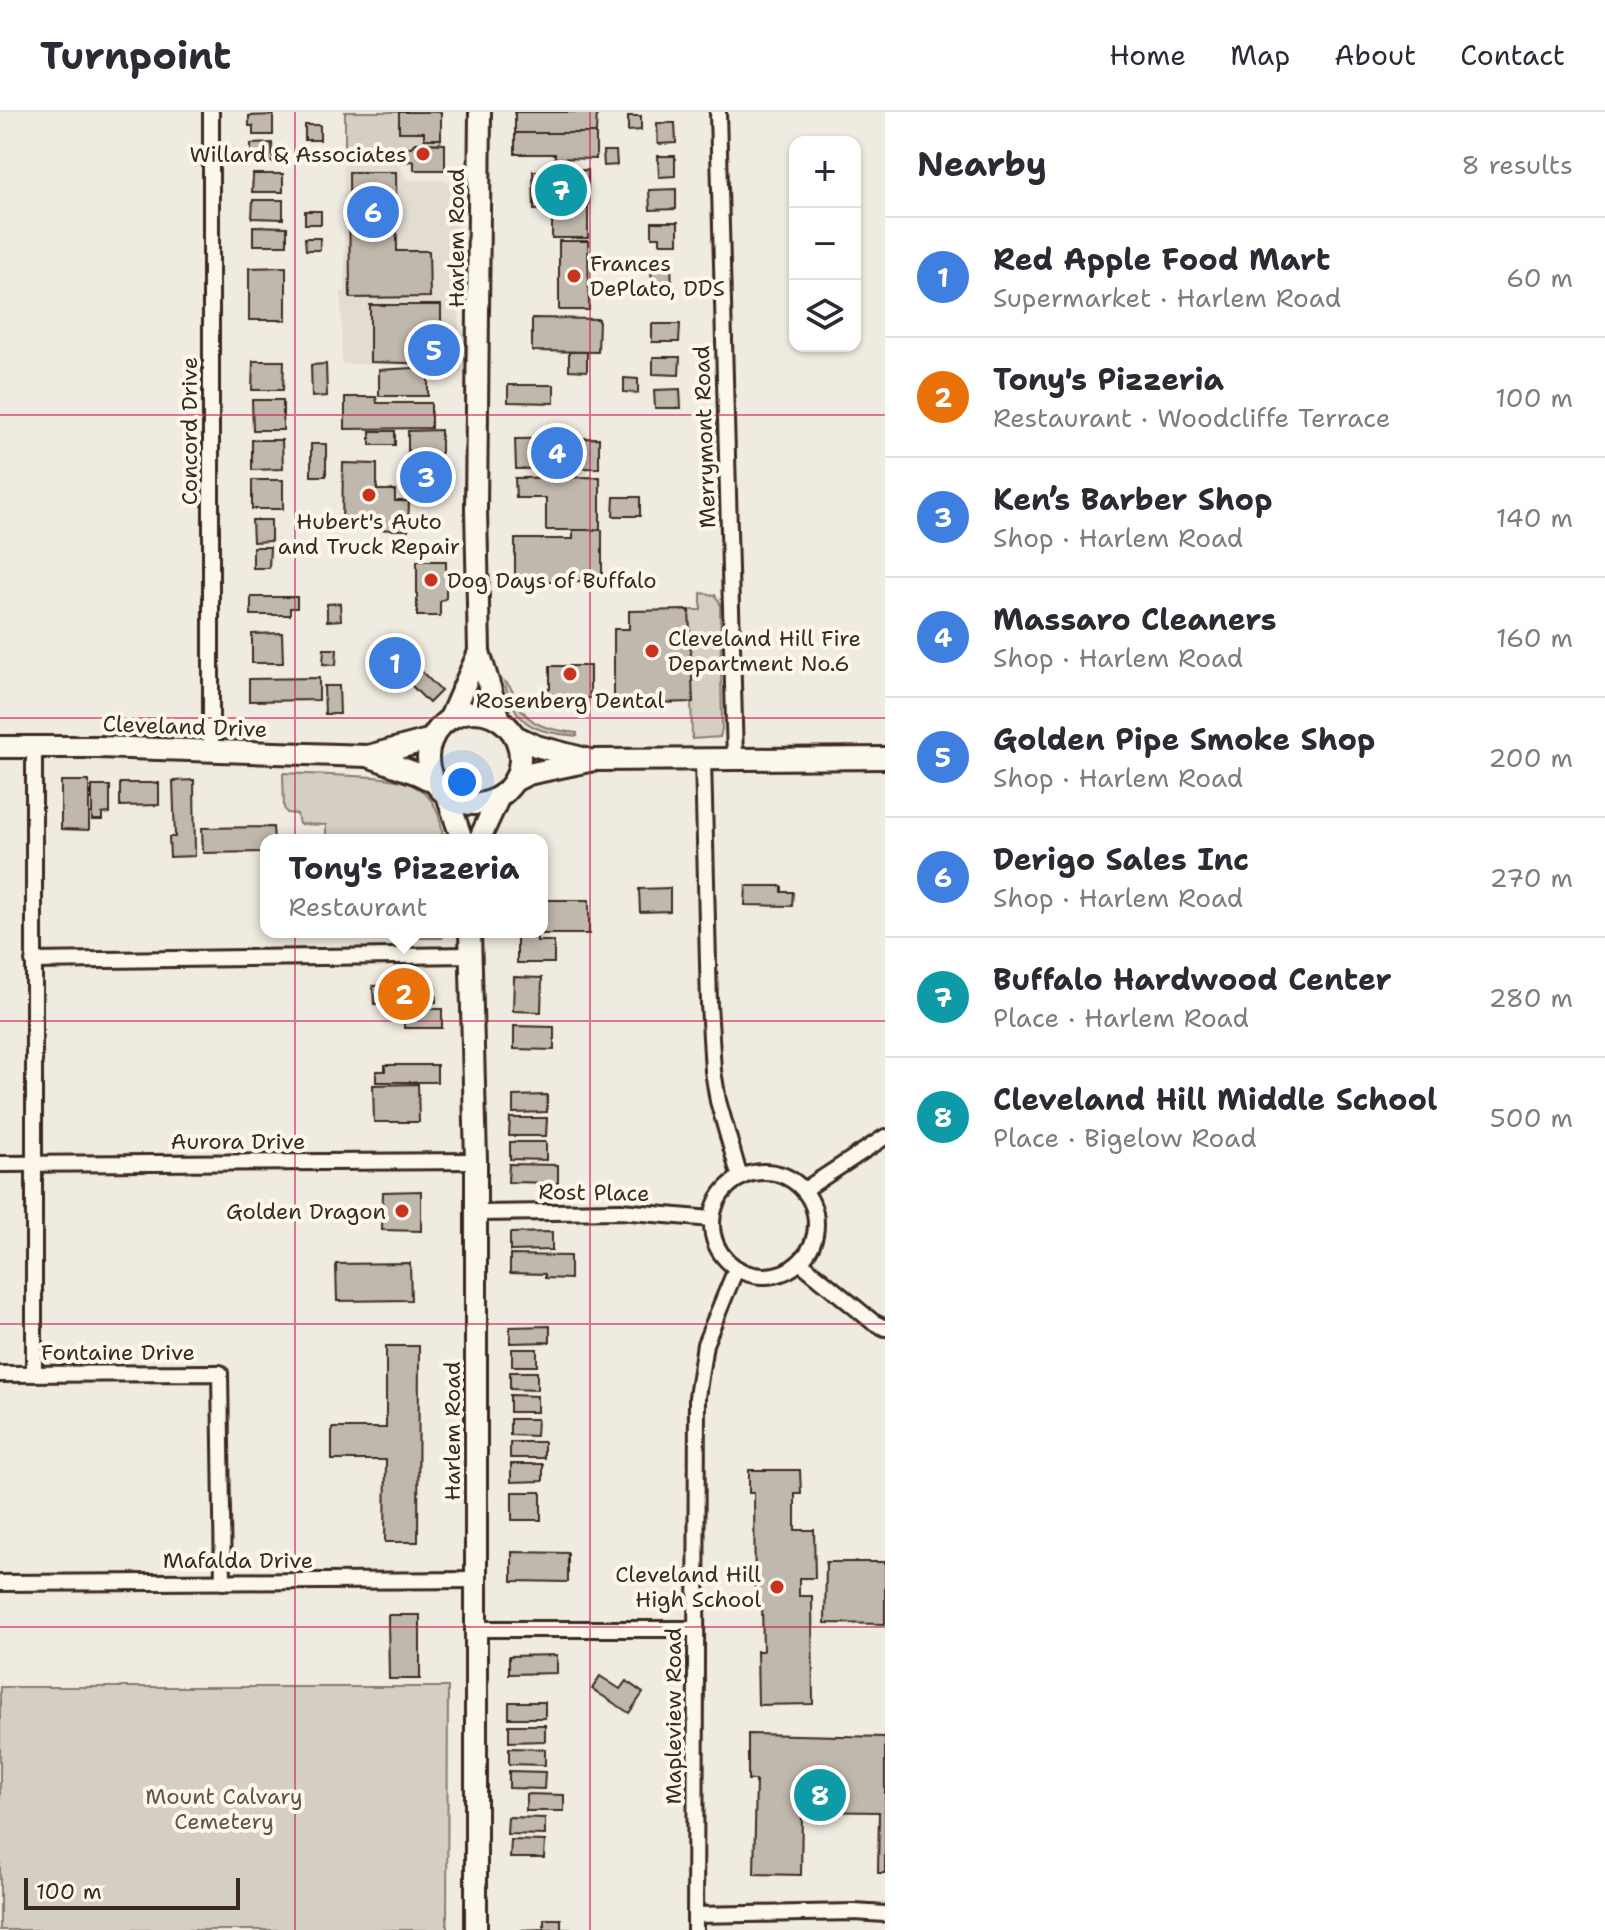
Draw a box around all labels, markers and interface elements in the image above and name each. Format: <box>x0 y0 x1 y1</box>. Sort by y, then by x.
text: Turnpoint <box>40 30 231 81</box>
text: Home <box>1109 36 1186 74</box>
text: Map <box>1230 36 1290 74</box>
text: About <box>1334 36 1416 74</box>
text: Contact <box>1460 36 1565 74</box>
map controls <box>789 136 861 352</box>
button: + <box>789 136 861 208</box>
place label: Willard & Associates <box>189 140 407 169</box>
text: Nearby <box>917 141 1047 187</box>
marker: Willard & Associates <box>414 145 432 163</box>
text: 8 results <box>1461 147 1573 182</box>
pin: 7 <box>535 160 587 220</box>
street label: Harlem Road <box>442 168 471 308</box>
pin: 6 <box>347 182 399 242</box>
button: − <box>789 208 861 280</box>
text: Red Apple Food Mart <box>993 239 1330 280</box>
place label: Frances DePlato, DDS <box>590 249 725 303</box>
text: 1 <box>937 260 949 295</box>
text: 60 m <box>1506 260 1573 295</box>
marker: Frances DePlato, DDS <box>565 267 583 285</box>
button: layers <box>789 280 861 352</box>
text: Supermarket · Harlem Road <box>993 280 1341 315</box>
pin: 5 <box>408 320 460 380</box>
street label: Merrymont Road <box>687 345 722 529</box>
street label: Concord Drive <box>175 357 204 505</box>
text: Tony's Pizzeria <box>993 359 1224 400</box>
text: 2 <box>934 380 952 415</box>
text: 100 m <box>1495 380 1573 415</box>
text: Restaurant · Woodcliffe Terrace <box>993 400 1391 435</box>
pin: 4 <box>531 423 583 483</box>
pin: 3 <box>400 447 452 507</box>
text: Ken’s Barber Shop <box>993 479 1272 520</box>
marker: Hubert's Auto and Truck Repair <box>360 486 378 504</box>
text: 3 <box>934 500 952 535</box>
text: 140 m <box>1496 500 1573 535</box>
place label: Hubert's Auto and Truck Repair <box>278 507 460 561</box>
text: Shop · Harlem Road <box>993 520 1243 555</box>
place label: Dog Days of Buffalo <box>447 566 657 595</box>
marker: Dog Days of Buffalo <box>422 571 440 589</box>
text: Massaro Cleaners <box>993 599 1277 640</box>
text: 4 <box>934 620 952 655</box>
text: 160 m <box>1496 620 1573 655</box>
place label: Cleveland Hill Fire Department No.6 <box>668 624 861 678</box>
pin: 1 <box>369 633 421 693</box>
text: Shop · Harlem Road <box>993 640 1243 675</box>
marker: Cleveland Hill Fire Department No.6 <box>643 642 661 660</box>
marker: Rosenberg Dental <box>561 665 579 683</box>
place label: Rosenberg Dental <box>476 686 664 715</box>
street label: Cleveland Drive <box>102 709 268 744</box>
text: Golden Pipe Smoke Shop <box>993 719 1375 760</box>
text: 5 <box>935 740 951 775</box>
text: 200 m <box>1488 740 1573 775</box>
text: Shop · Harlem Road <box>993 760 1243 795</box>
your location <box>442 762 482 802</box>
popup <box>260 834 548 938</box>
text: Derigo Sales Inc <box>993 839 1249 880</box>
text: Tony's Pizzeria <box>288 848 520 889</box>
text: 6 <box>934 860 952 895</box>
text: 270 m <box>1490 860 1573 895</box>
text: Shop · Harlem Road <box>993 880 1243 915</box>
text: Restaurant <box>288 889 428 924</box>
text: Buffalo Hardwood Center <box>993 959 1392 1000</box>
pin: 2 <box>378 964 430 1024</box>
text: 7 <box>934 980 952 1015</box>
text: 280 m <box>1488 980 1573 1015</box>
text: Place · Harlem Road <box>993 1000 1249 1035</box>
text: Cleveland Hill Middle School <box>993 1079 1438 1120</box>
text: 8 <box>934 1100 952 1135</box>
text: 500 m <box>1490 1100 1573 1135</box>
text: Place · Bigelow Road <box>993 1120 1257 1155</box>
street label: Aurora Drive <box>171 1127 305 1156</box>
street label: Rost Place <box>538 1177 650 1208</box>
place label: Golden Dragon <box>226 1197 386 1226</box>
marker: Golden Dragon <box>393 1202 411 1220</box>
street label: Fontaine Drive <box>41 1338 195 1367</box>
street label: Harlem Road <box>438 1361 467 1501</box>
street label: Mafalda Drive <box>163 1546 313 1575</box>
place label: Cleveland Hill High School <box>615 1560 761 1614</box>
marker: Cleveland Hill High School <box>768 1578 786 1596</box>
street label: Mapleview Road <box>659 1627 688 1805</box>
pin: 8 <box>794 1765 846 1825</box>
park label: Mount Calvary Cemetery <box>145 1782 303 1836</box>
scale bar <box>24 1874 240 1910</box>
text: 100 m <box>36 1877 102 1906</box>

